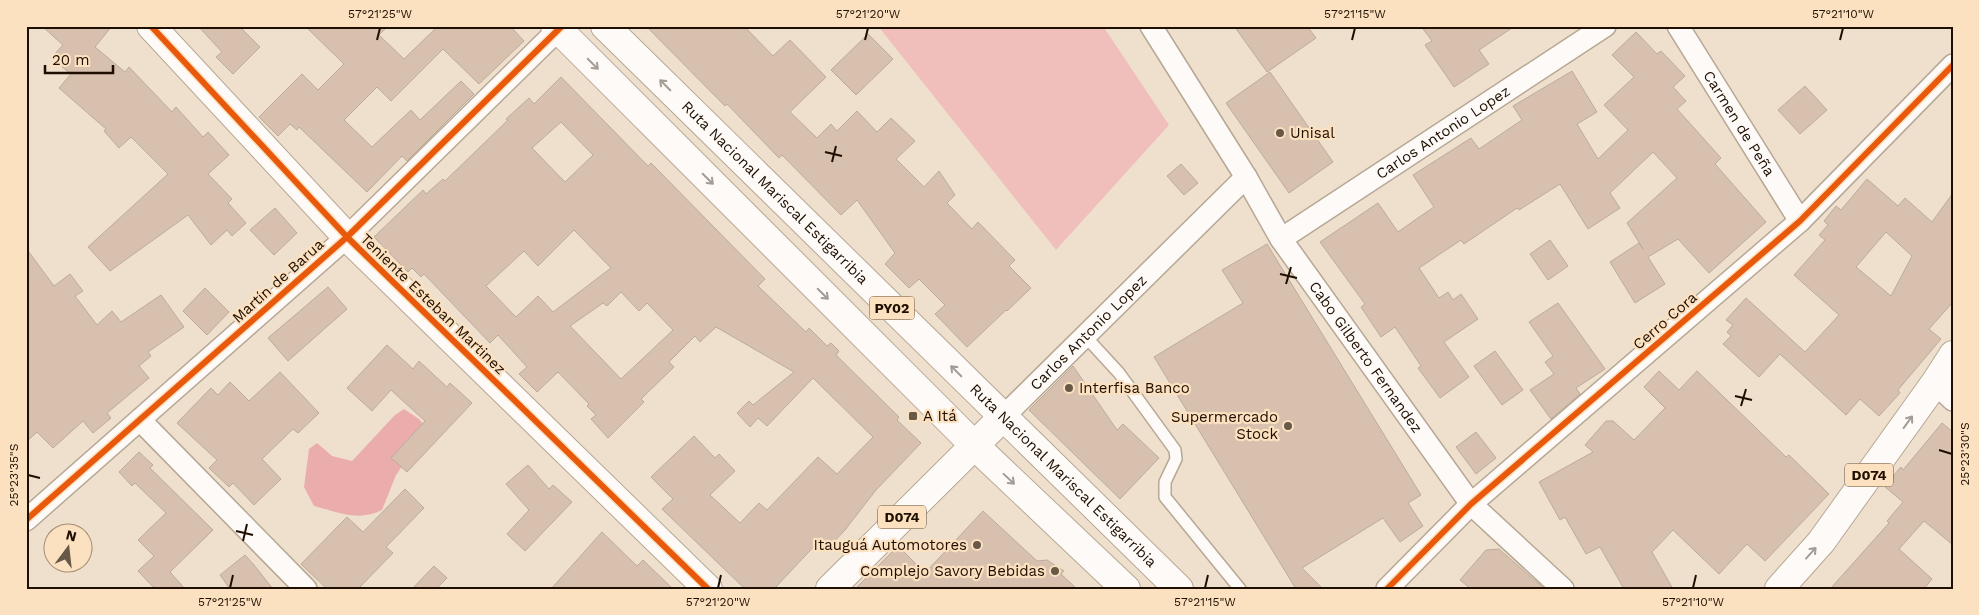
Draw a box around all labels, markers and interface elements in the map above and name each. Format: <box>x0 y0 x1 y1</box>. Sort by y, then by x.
text: 57°21'25"W <box>348 7 412 21</box>
text: 57°21'20"W <box>836 7 901 21</box>
text: 57°21'15"W <box>1324 7 1386 21</box>
text: 57°21'10"W <box>1812 7 1875 21</box>
scale bar <box>45 42 112 74</box>
text: 20 m <box>52 51 90 69</box>
one-way arrow <box>587 58 599 70</box>
street label: Carmen de Peña <box>1699 67 1779 180</box>
one-way arrow <box>660 80 672 92</box>
street label: Carlos Antonio Lopez <box>1373 82 1513 183</box>
street label: Ruta Nacional Mariscal Estigarribia <box>678 97 872 288</box>
place label: Unisal <box>1290 124 1335 142</box>
marker: Unisal <box>1274 127 1286 139</box>
one-way arrow <box>702 173 714 185</box>
street label: Teniente Esteban Martinez <box>357 230 509 378</box>
street label: Martín de Barua <box>229 235 328 327</box>
street label: Carlos Antonio Lopez <box>1026 271 1150 394</box>
street label: Cabo Gilberto Fernandez <box>1305 278 1426 436</box>
one-way arrow <box>817 288 829 300</box>
street label: Cerro Cora <box>1629 288 1701 354</box>
road number: PY02 <box>870 296 914 320</box>
one-way arrow <box>950 365 962 377</box>
place label: Interfisa Banco <box>1079 379 1190 397</box>
street label: Ruta Nacional Mariscal Estigarribia <box>966 380 1161 571</box>
marker: Interfisa Banco <box>1063 382 1075 394</box>
place label: A Itá <box>923 407 957 425</box>
place label: Supermercado Stock <box>1171 408 1278 443</box>
marker: A Itá <box>907 410 919 422</box>
one-way arrow <box>1903 415 1913 429</box>
marker: Supermercado Stock <box>1282 420 1294 432</box>
text: 25°23'30"S <box>1958 422 1972 486</box>
text: 25°23'35"S <box>7 444 21 506</box>
road number: D074 <box>1845 464 1893 486</box>
one-way arrow <box>1003 473 1016 485</box>
road number: D074 <box>878 506 926 528</box>
north arrow <box>42 522 92 572</box>
text: N <box>64 526 78 545</box>
place label: Itauguá Automotores <box>813 536 967 554</box>
marker: Itauguá Automotores <box>971 539 983 551</box>
one-way arrow <box>1805 546 1817 559</box>
place label: Complejo Savory Bebidas <box>860 562 1045 580</box>
marker: Complejo Savory Bebidas <box>1049 565 1061 577</box>
text: 57°21'25"W <box>198 595 262 609</box>
text: 57°21'20"W <box>686 595 751 609</box>
text: 57°21'15"W <box>1174 595 1236 609</box>
text: 57°21'10"W <box>1662 595 1725 609</box>

